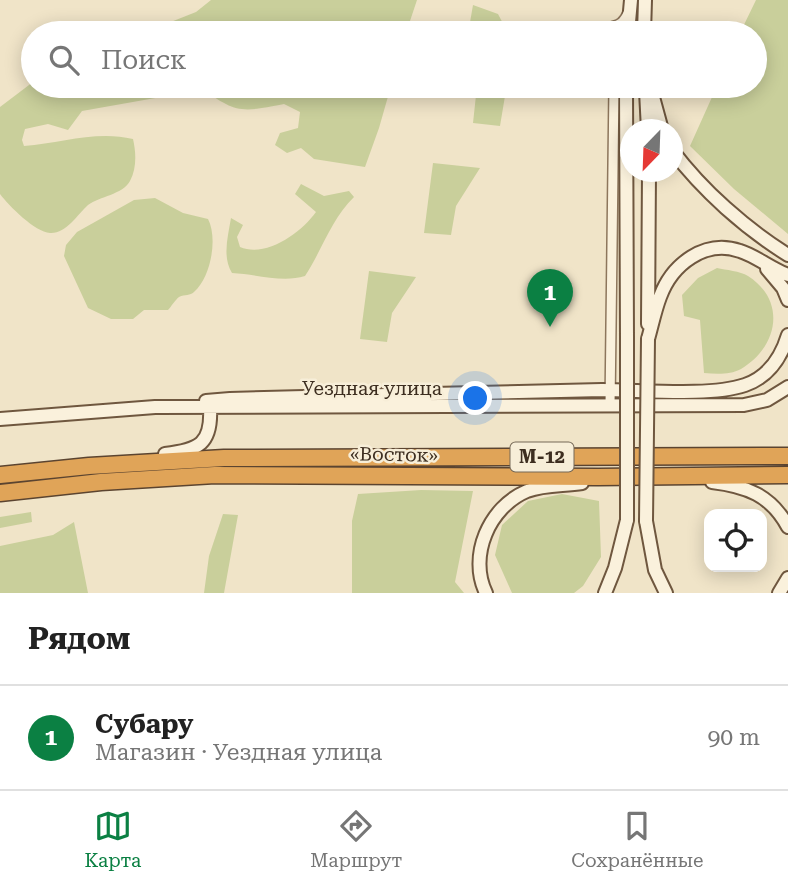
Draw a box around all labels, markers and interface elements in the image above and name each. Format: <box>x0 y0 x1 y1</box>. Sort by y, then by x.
search box <box>21 21 767 98</box>
icon: search <box>45 41 83 79</box>
text: Поиск <box>101 45 187 75</box>
north arrow <box>620 119 683 182</box>
pin: 1 <box>527 269 573 327</box>
street label: Уездная улица <box>302 377 443 400</box>
your location <box>458 381 492 415</box>
street label: «Восток» <box>350 442 438 467</box>
road number: М-12 <box>510 443 574 472</box>
map controls <box>704 509 767 572</box>
button: locate <box>704 509 767 572</box>
text: Рядом <box>28 621 130 656</box>
text: Субару <box>95 709 194 739</box>
text: 1 <box>45 724 57 751</box>
text: 90 m <box>707 724 760 751</box>
text: Магазин · Уездная улица <box>95 739 382 766</box>
tab: Карта <box>84 807 141 872</box>
tab: Маршрут <box>310 807 402 872</box>
tab: Сохранённые <box>571 807 704 872</box>

